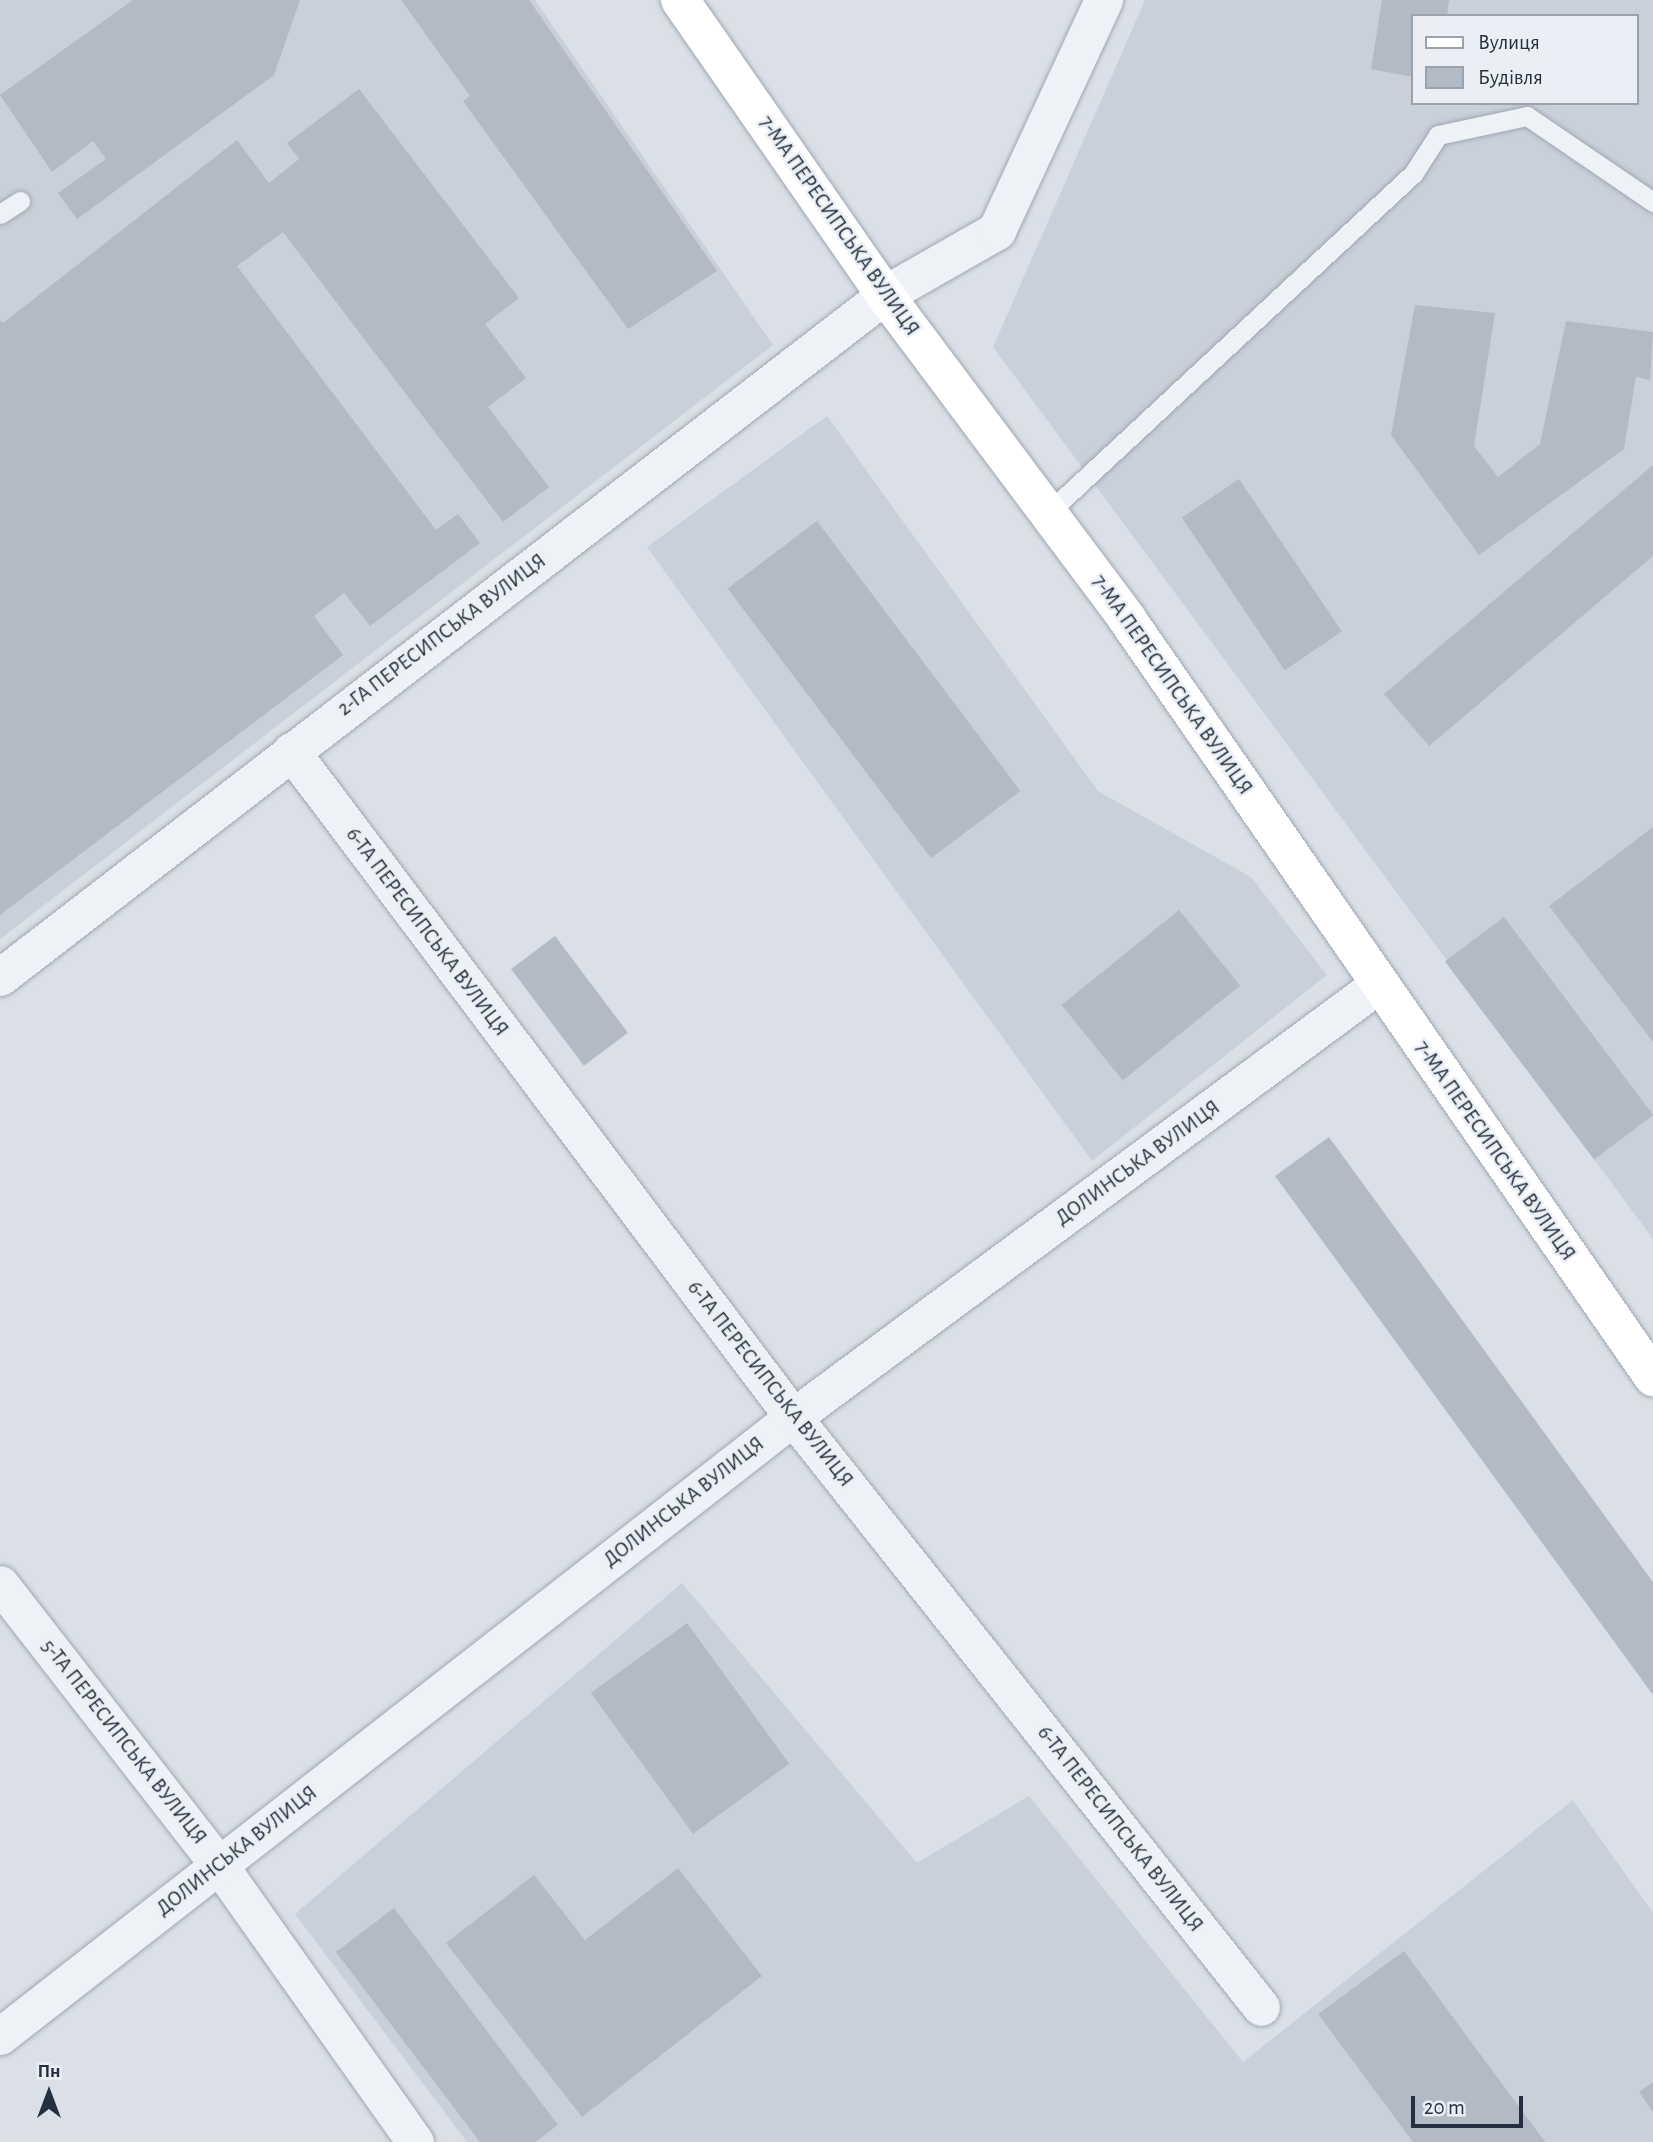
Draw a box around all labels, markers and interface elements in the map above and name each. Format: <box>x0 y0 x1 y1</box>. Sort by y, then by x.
legend <box>1412 14 1639 105</box>
text: Вулиця <box>1478 32 1540 53</box>
text: Будівля <box>1478 67 1543 88</box>
street label: 7-МА ПЕРЕСИПСЬКА ВУЛИЦЯ <box>753 111 925 341</box>
street label: 2-ГА ПЕРЕСИПСЬКА ВУЛИЦЯ <box>333 548 551 722</box>
street label: 7-МА ПЕРЕСИПСЬКА ВУЛИЦЯ <box>1086 570 1258 800</box>
street label: 6-ТА ПЕРЕСИПСЬКА ВУЛИЦЯ <box>340 823 514 1041</box>
street label: 7-МА ПЕРЕСИПСЬКА ВУЛИЦЯ <box>1409 1036 1581 1266</box>
street label: ДОЛИНСЬКА ВУЛИЦЯ <box>1051 1095 1225 1231</box>
street label: 6-ТА ПЕРЕСИПСЬКА ВУЛИЦЯ <box>682 1276 858 1492</box>
street label: ДОЛИНСЬКА ВУЛИЦЯ <box>599 1431 769 1573</box>
street label: 5-ТА ПЕРЕСИПСЬКА ВУЛИЦЯ <box>36 1634 212 1850</box>
street label: 6-ТА ПЕРЕСИПСЬКА ВУЛИЦЯ <box>1032 1721 1208 1937</box>
street label: ДОЛИНСЬКА ВУЛИЦЯ <box>152 1780 322 1922</box>
north arrow <box>14 2058 84 2128</box>
text: Пн <box>37 2062 61 2081</box>
scale bar <box>1415 2082 1527 2126</box>
text: 20 m <box>1424 2097 1465 2118</box>

